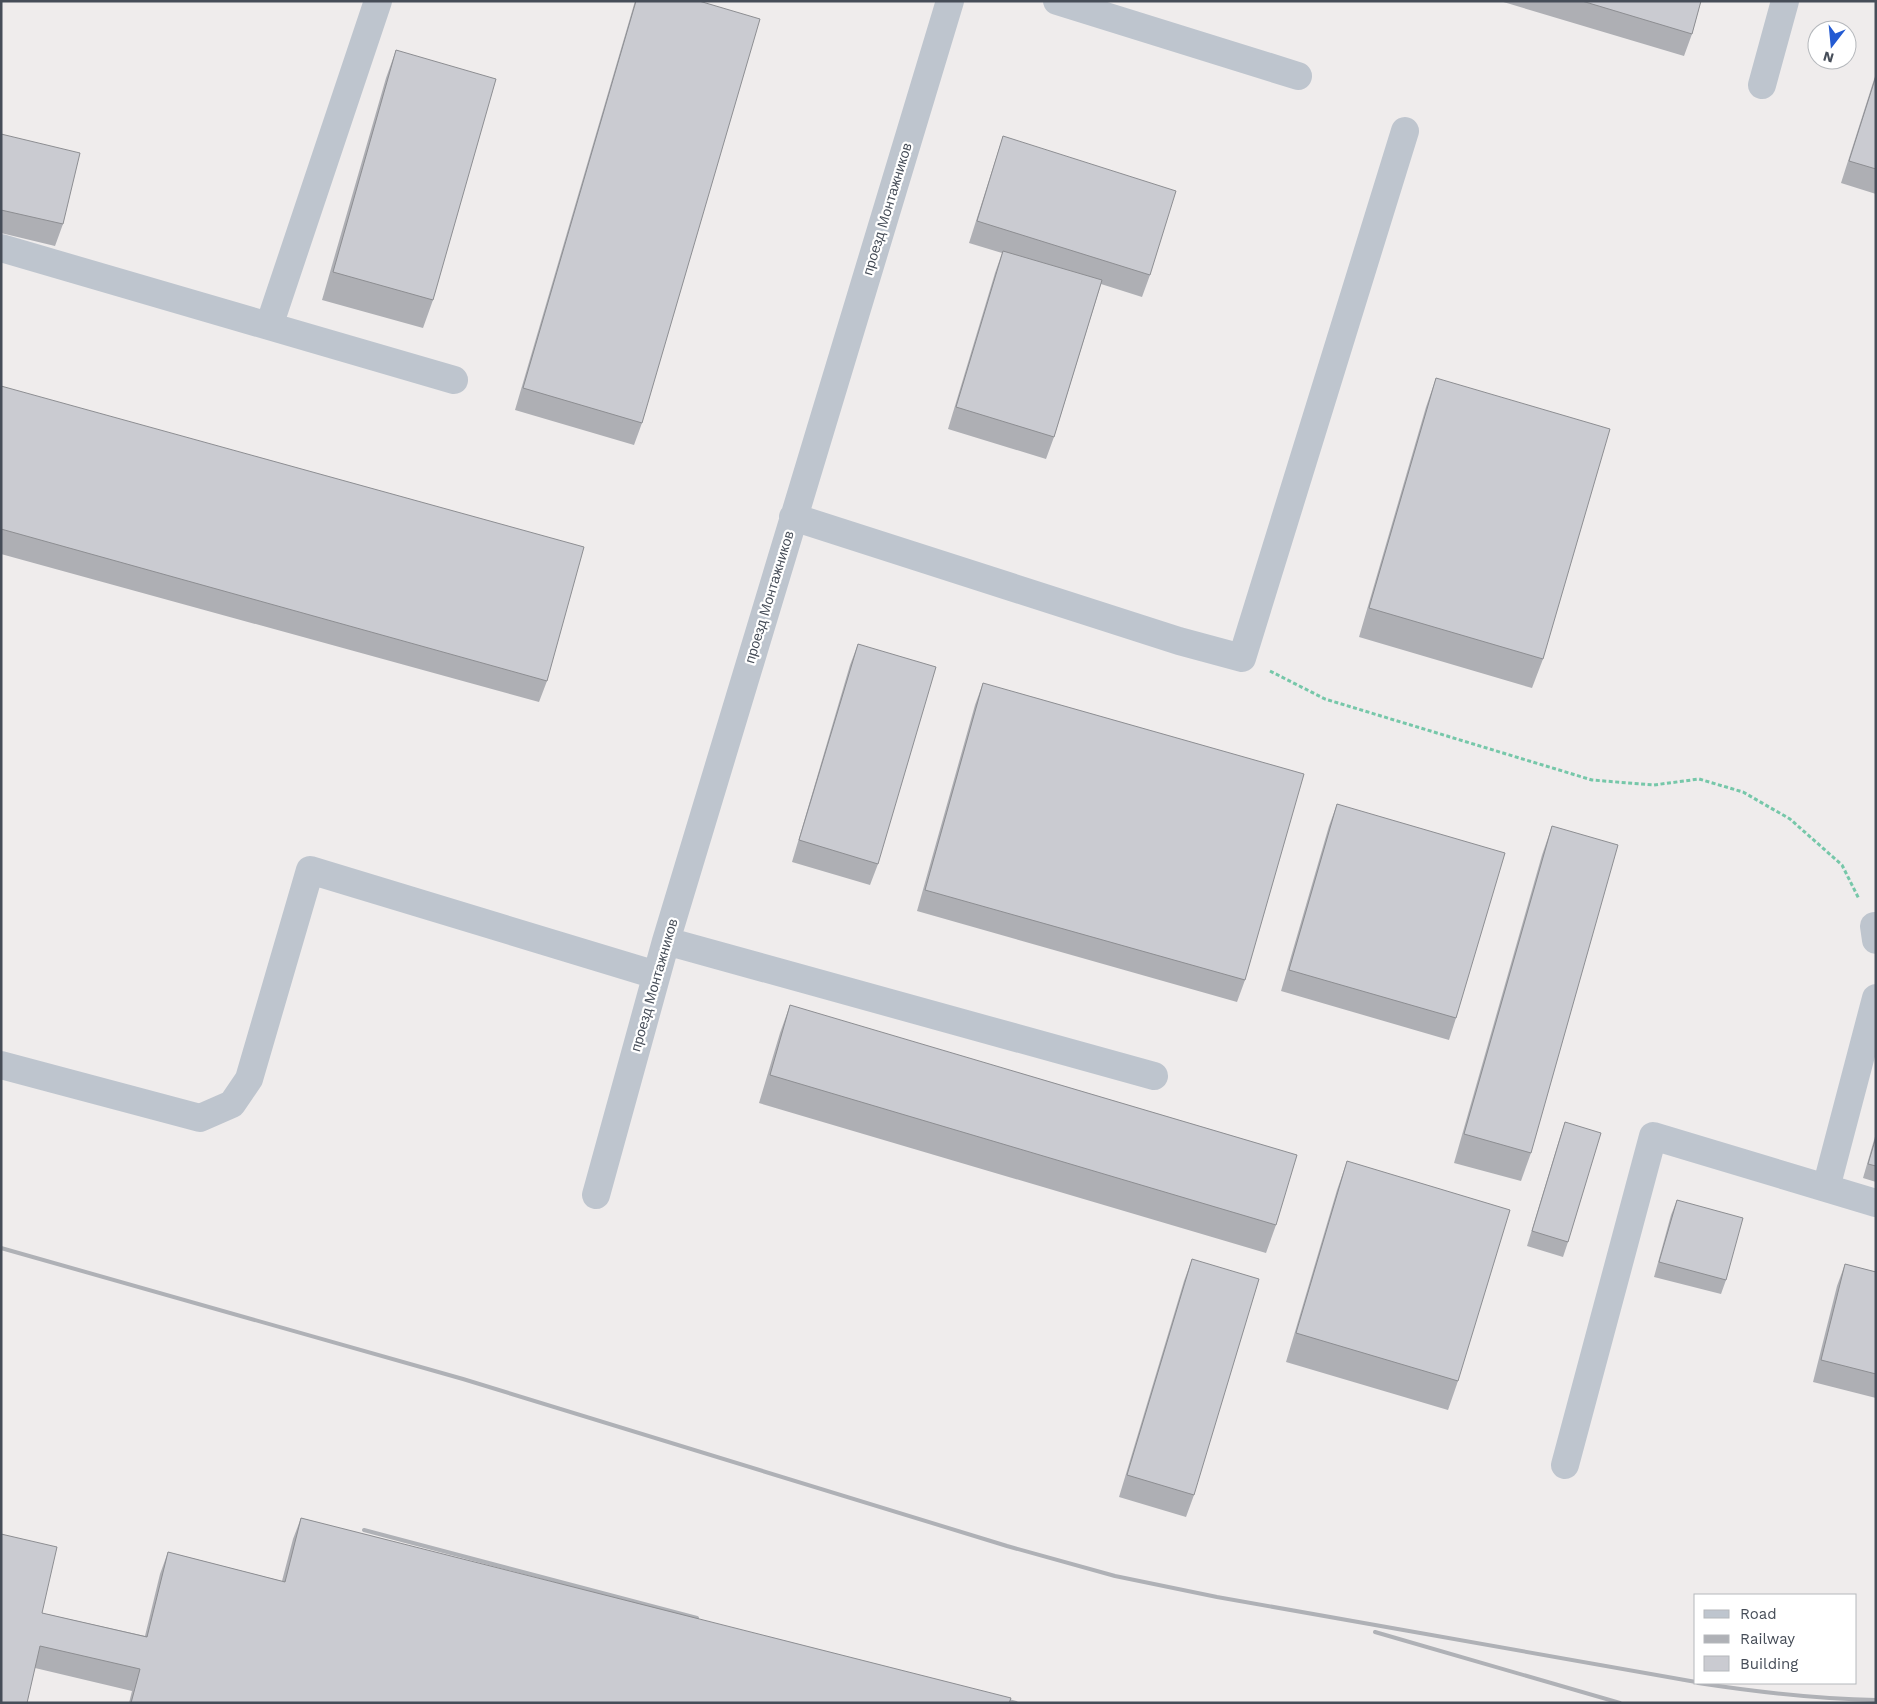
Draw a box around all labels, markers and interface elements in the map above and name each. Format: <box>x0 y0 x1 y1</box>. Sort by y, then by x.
north arrow <box>1807 20 1857 70</box>
text: N <box>1821 48 1836 67</box>
street label: проезд Монтажников <box>859 141 915 277</box>
street label: проезд Монтажников <box>741 529 797 665</box>
street label: проезд Монтажников <box>627 917 681 1053</box>
legend <box>1694 1594 1857 1684</box>
text: Road <box>1740 1605 1777 1623</box>
text: Railway <box>1740 1630 1795 1648</box>
text: Building <box>1740 1655 1798 1673</box>

